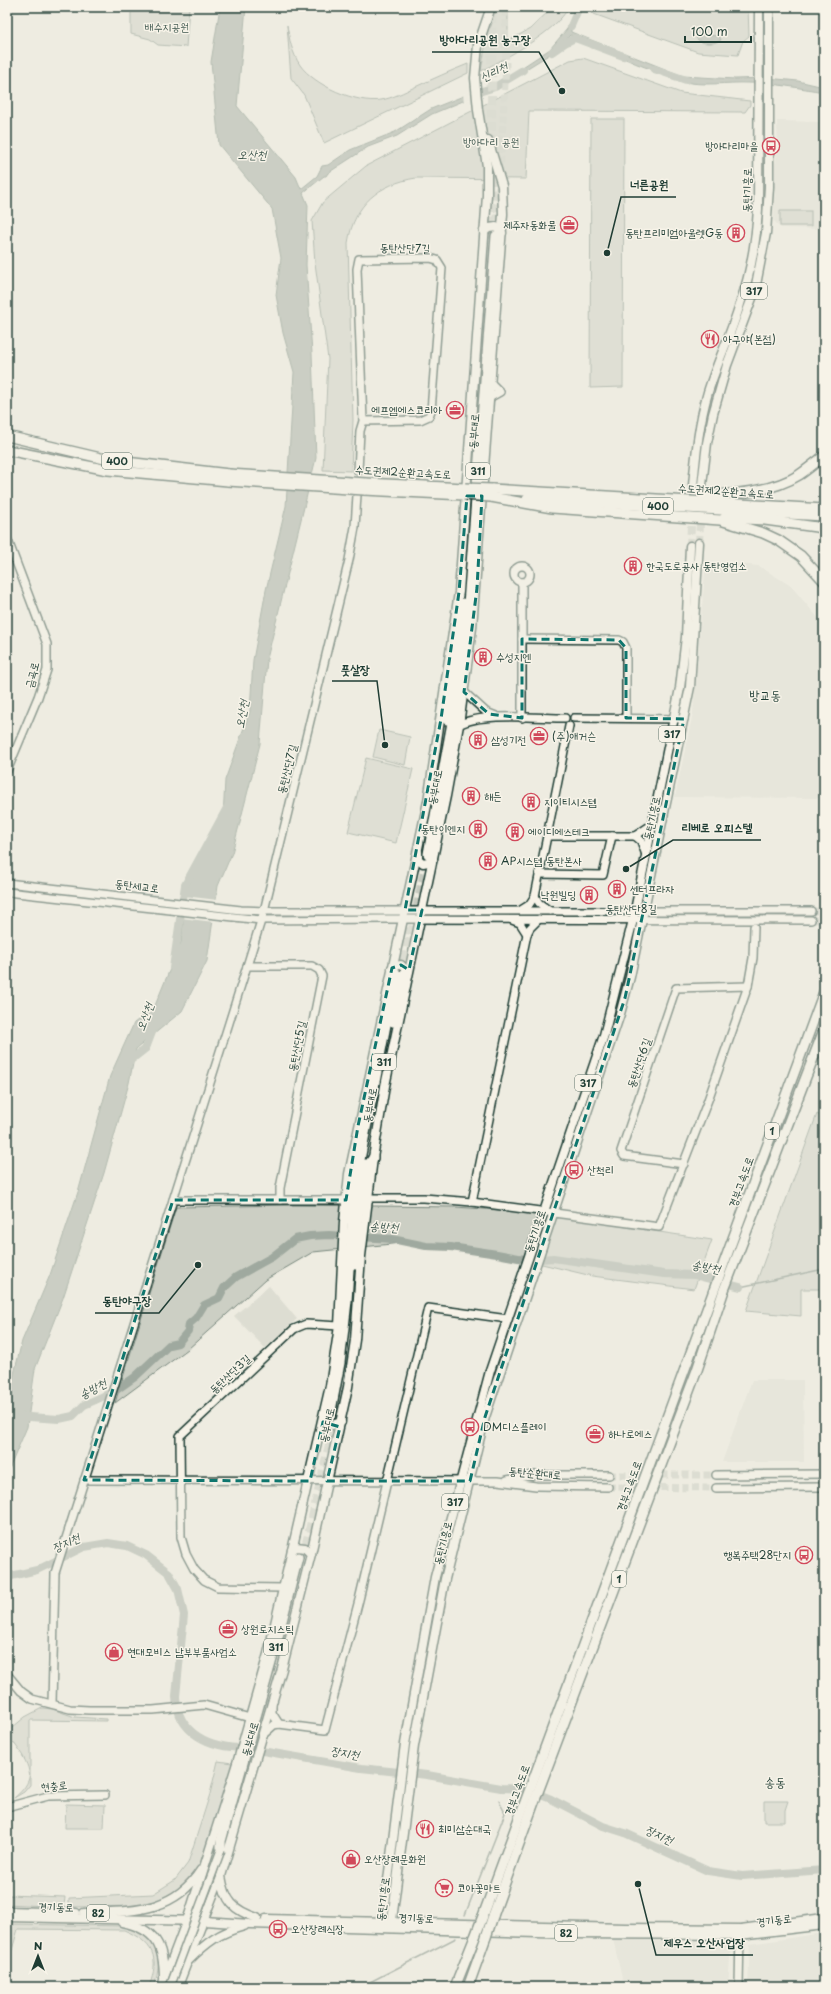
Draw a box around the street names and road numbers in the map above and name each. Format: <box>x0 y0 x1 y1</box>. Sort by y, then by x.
street label: 동탄기흥로 <box>738 168 755 212</box>
street label: 동탄산단7길 <box>380 239 431 256</box>
road number: 317 <box>741 283 767 299</box>
street label: 동부대로 <box>464 413 483 449</box>
road number: 400 <box>102 453 132 469</box>
street label: 수도권제2순환고속도로 <box>354 460 452 483</box>
road number: 311 <box>466 463 490 479</box>
street label: 수도권제2순환고속도로 <box>677 479 775 502</box>
road number: 400 <box>643 498 673 514</box>
street label: 금곡로 <box>20 660 43 690</box>
road number: 317 <box>659 726 685 742</box>
street label: 동탄산단7길 <box>272 742 301 795</box>
street label: 동부대로 <box>423 768 446 806</box>
street label: 동탄기흥로 <box>639 794 664 841</box>
street label: 동탄세교로 <box>114 874 160 897</box>
street label: 동탄산단8길 <box>605 900 657 917</box>
street label: 동탄산단5길 <box>283 1019 310 1073</box>
street label: 동탄산단6길 <box>622 1035 655 1090</box>
road number: 311 <box>372 1054 396 1070</box>
road number: 317 <box>575 1075 601 1091</box>
street label: 동부대로 <box>358 1086 381 1124</box>
road number: 1 <box>765 1123 779 1139</box>
street label: 경부고속도로 <box>723 1154 758 1210</box>
street label: 동탄기흥로 <box>519 1207 550 1255</box>
street label: 동탄산단3길 <box>205 1350 254 1397</box>
street label: 동부대로 <box>315 1406 339 1444</box>
street label: 경부고속도로 <box>611 1458 646 1514</box>
street label: 동탄순환대로 <box>508 1462 562 1483</box>
road number: 317 <box>442 1494 468 1510</box>
street label: 동탄기흥로 <box>429 1519 456 1566</box>
road number: 1 <box>612 1571 626 1587</box>
road number: 311 <box>264 1639 288 1655</box>
street label: 동부대로 <box>236 1719 263 1758</box>
street label: 경부고속도로 <box>499 1762 534 1818</box>
street label: 현충로 <box>40 1776 68 1795</box>
street label: 동탄기흥로 <box>371 1876 394 1922</box>
street label: 경기동로 <box>38 1898 74 1915</box>
road number: 82 <box>87 1905 109 1921</box>
street label: 경기동로 <box>398 1908 434 1927</box>
street label: 경기동로 <box>755 1909 793 1930</box>
road number: 82 <box>555 1925 577 1941</box>

